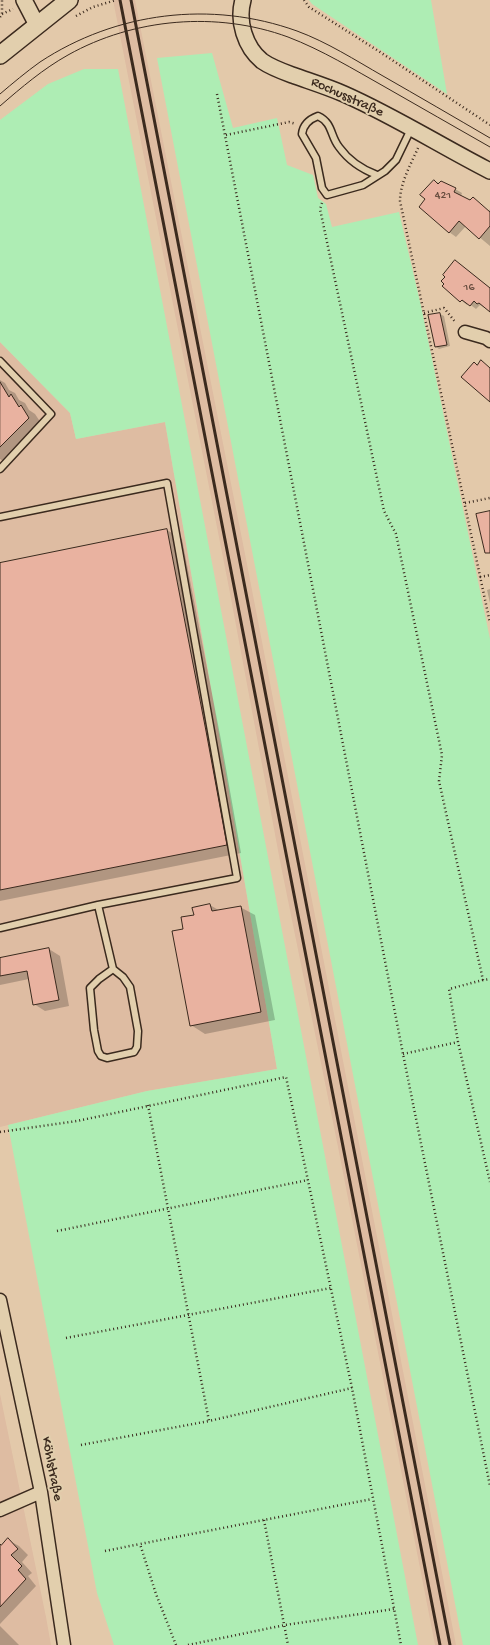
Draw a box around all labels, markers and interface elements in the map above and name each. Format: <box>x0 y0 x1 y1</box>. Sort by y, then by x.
street label: Rochusstraße <box>308 74 386 122</box>
house number: 421 <box>435 189 451 203</box>
house number: 16 <box>464 281 474 295</box>
street label: Köhlstraße <box>37 1436 65 1502</box>

